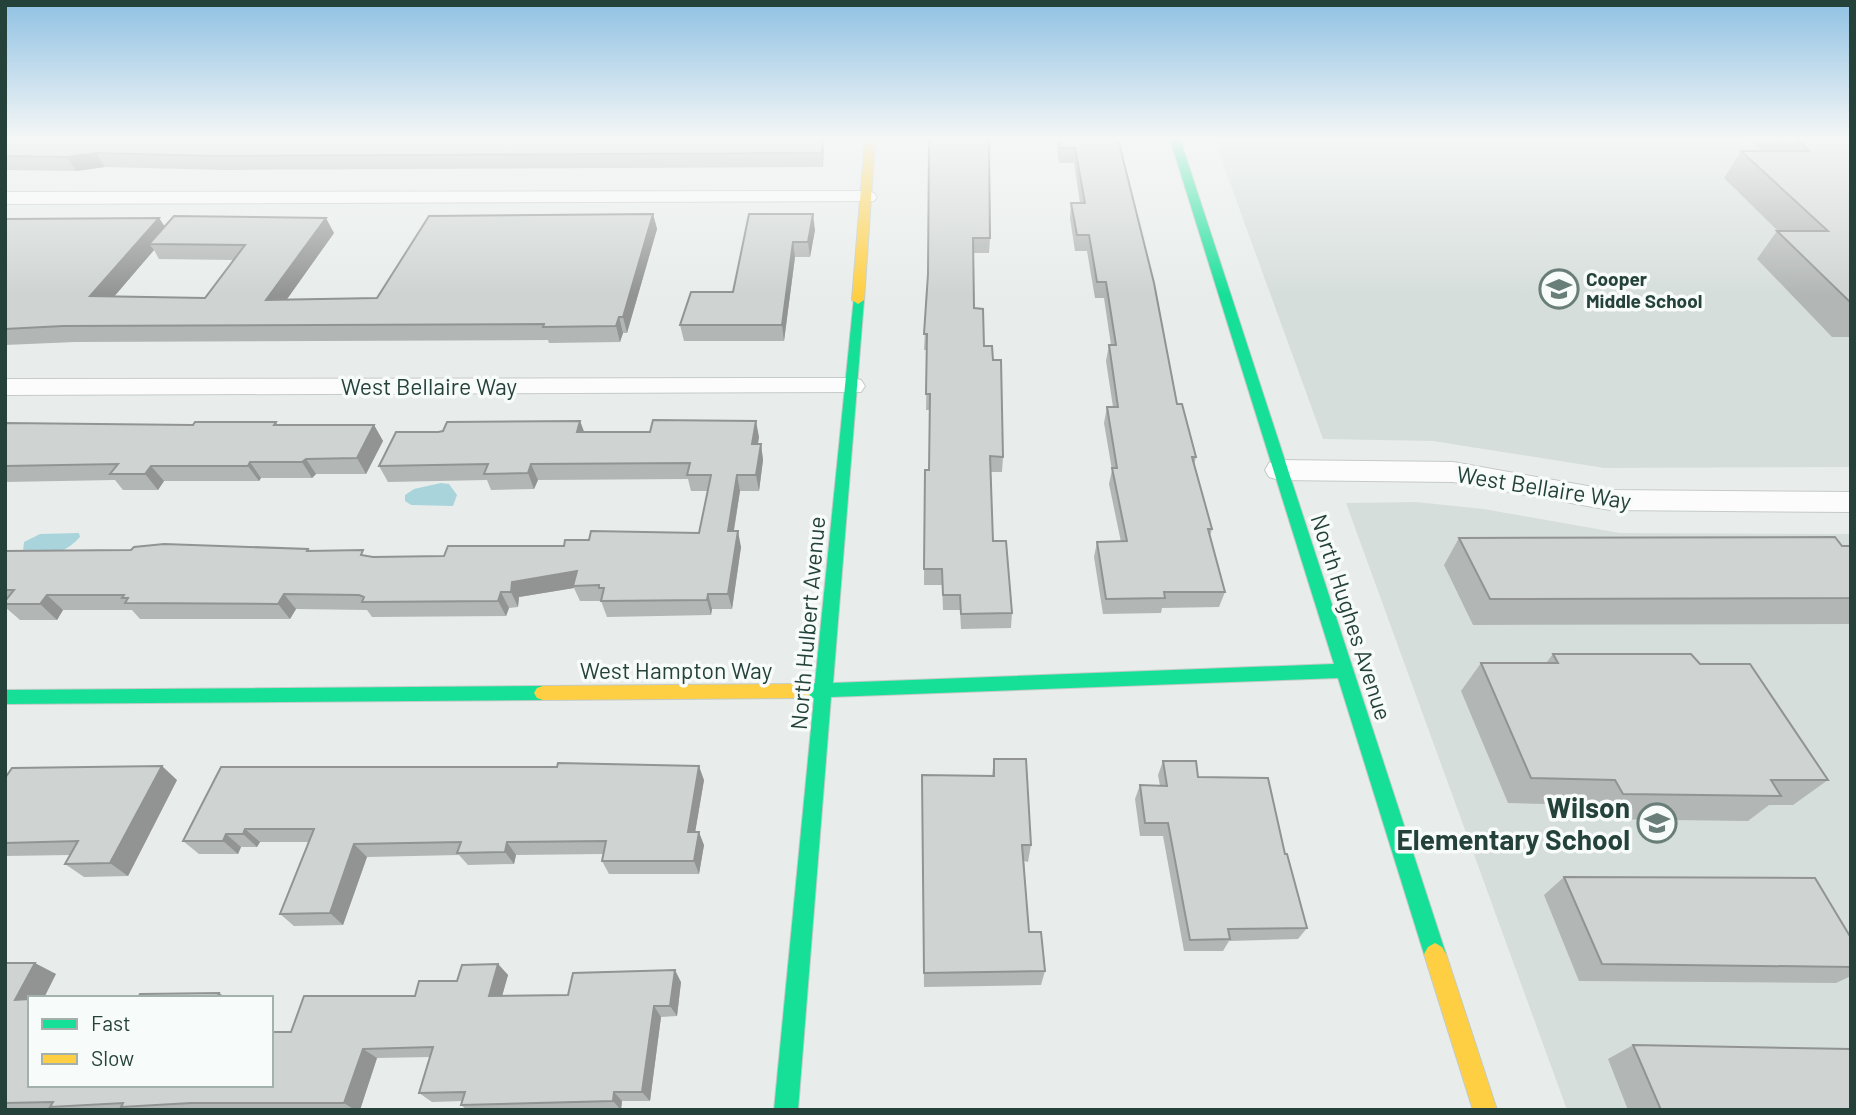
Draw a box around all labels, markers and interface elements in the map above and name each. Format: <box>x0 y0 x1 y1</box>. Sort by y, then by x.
place label: Cooper Middle School <box>1586 267 1702 312</box>
school or university icon: Cooper Middle School <box>1538 268 1580 310</box>
street label: West Bellaire Way <box>341 372 518 400</box>
street label: West Bellaire Way <box>1455 459 1634 515</box>
street label: North Hughes Avenue <box>1305 510 1399 724</box>
street label: North Hulbert Avenue <box>784 515 830 731</box>
street label: West Hampton Way <box>580 656 773 684</box>
place label: Wilson Elementary School <box>1397 790 1630 856</box>
school or university icon: Wilson Elementary School <box>1636 802 1678 844</box>
legend <box>28 996 273 1087</box>
text: Fast <box>91 1010 131 1035</box>
text: Slow <box>91 1045 134 1070</box>

